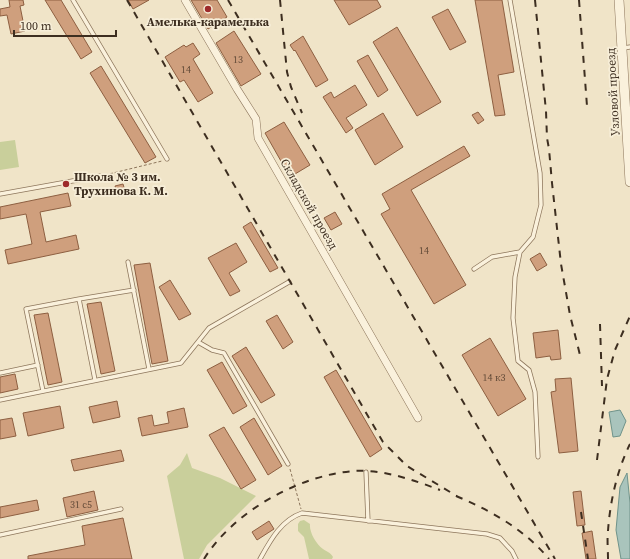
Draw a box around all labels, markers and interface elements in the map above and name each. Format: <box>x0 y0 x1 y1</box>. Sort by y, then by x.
marker: Амелька-карамелька <box>203 4 213 14</box>
scale bar <box>14 12 116 38</box>
place label: Амелька-карамелька <box>147 14 270 30</box>
text: 100 m <box>20 18 52 34</box>
street label: Узловой проезд <box>603 47 623 136</box>
house number: 13 <box>233 53 243 66</box>
house number: 14 <box>181 63 191 76</box>
street label: Складской проезд <box>276 156 342 253</box>
place label: Школа № 3 им. Трухинова К. М. <box>74 169 168 199</box>
marker: Школа № 3 им. Трухинова К. М. <box>61 179 71 189</box>
house number: 14 <box>419 244 429 257</box>
house number: 14 к3 <box>483 371 505 384</box>
house number: 31 с5 <box>70 498 92 511</box>

